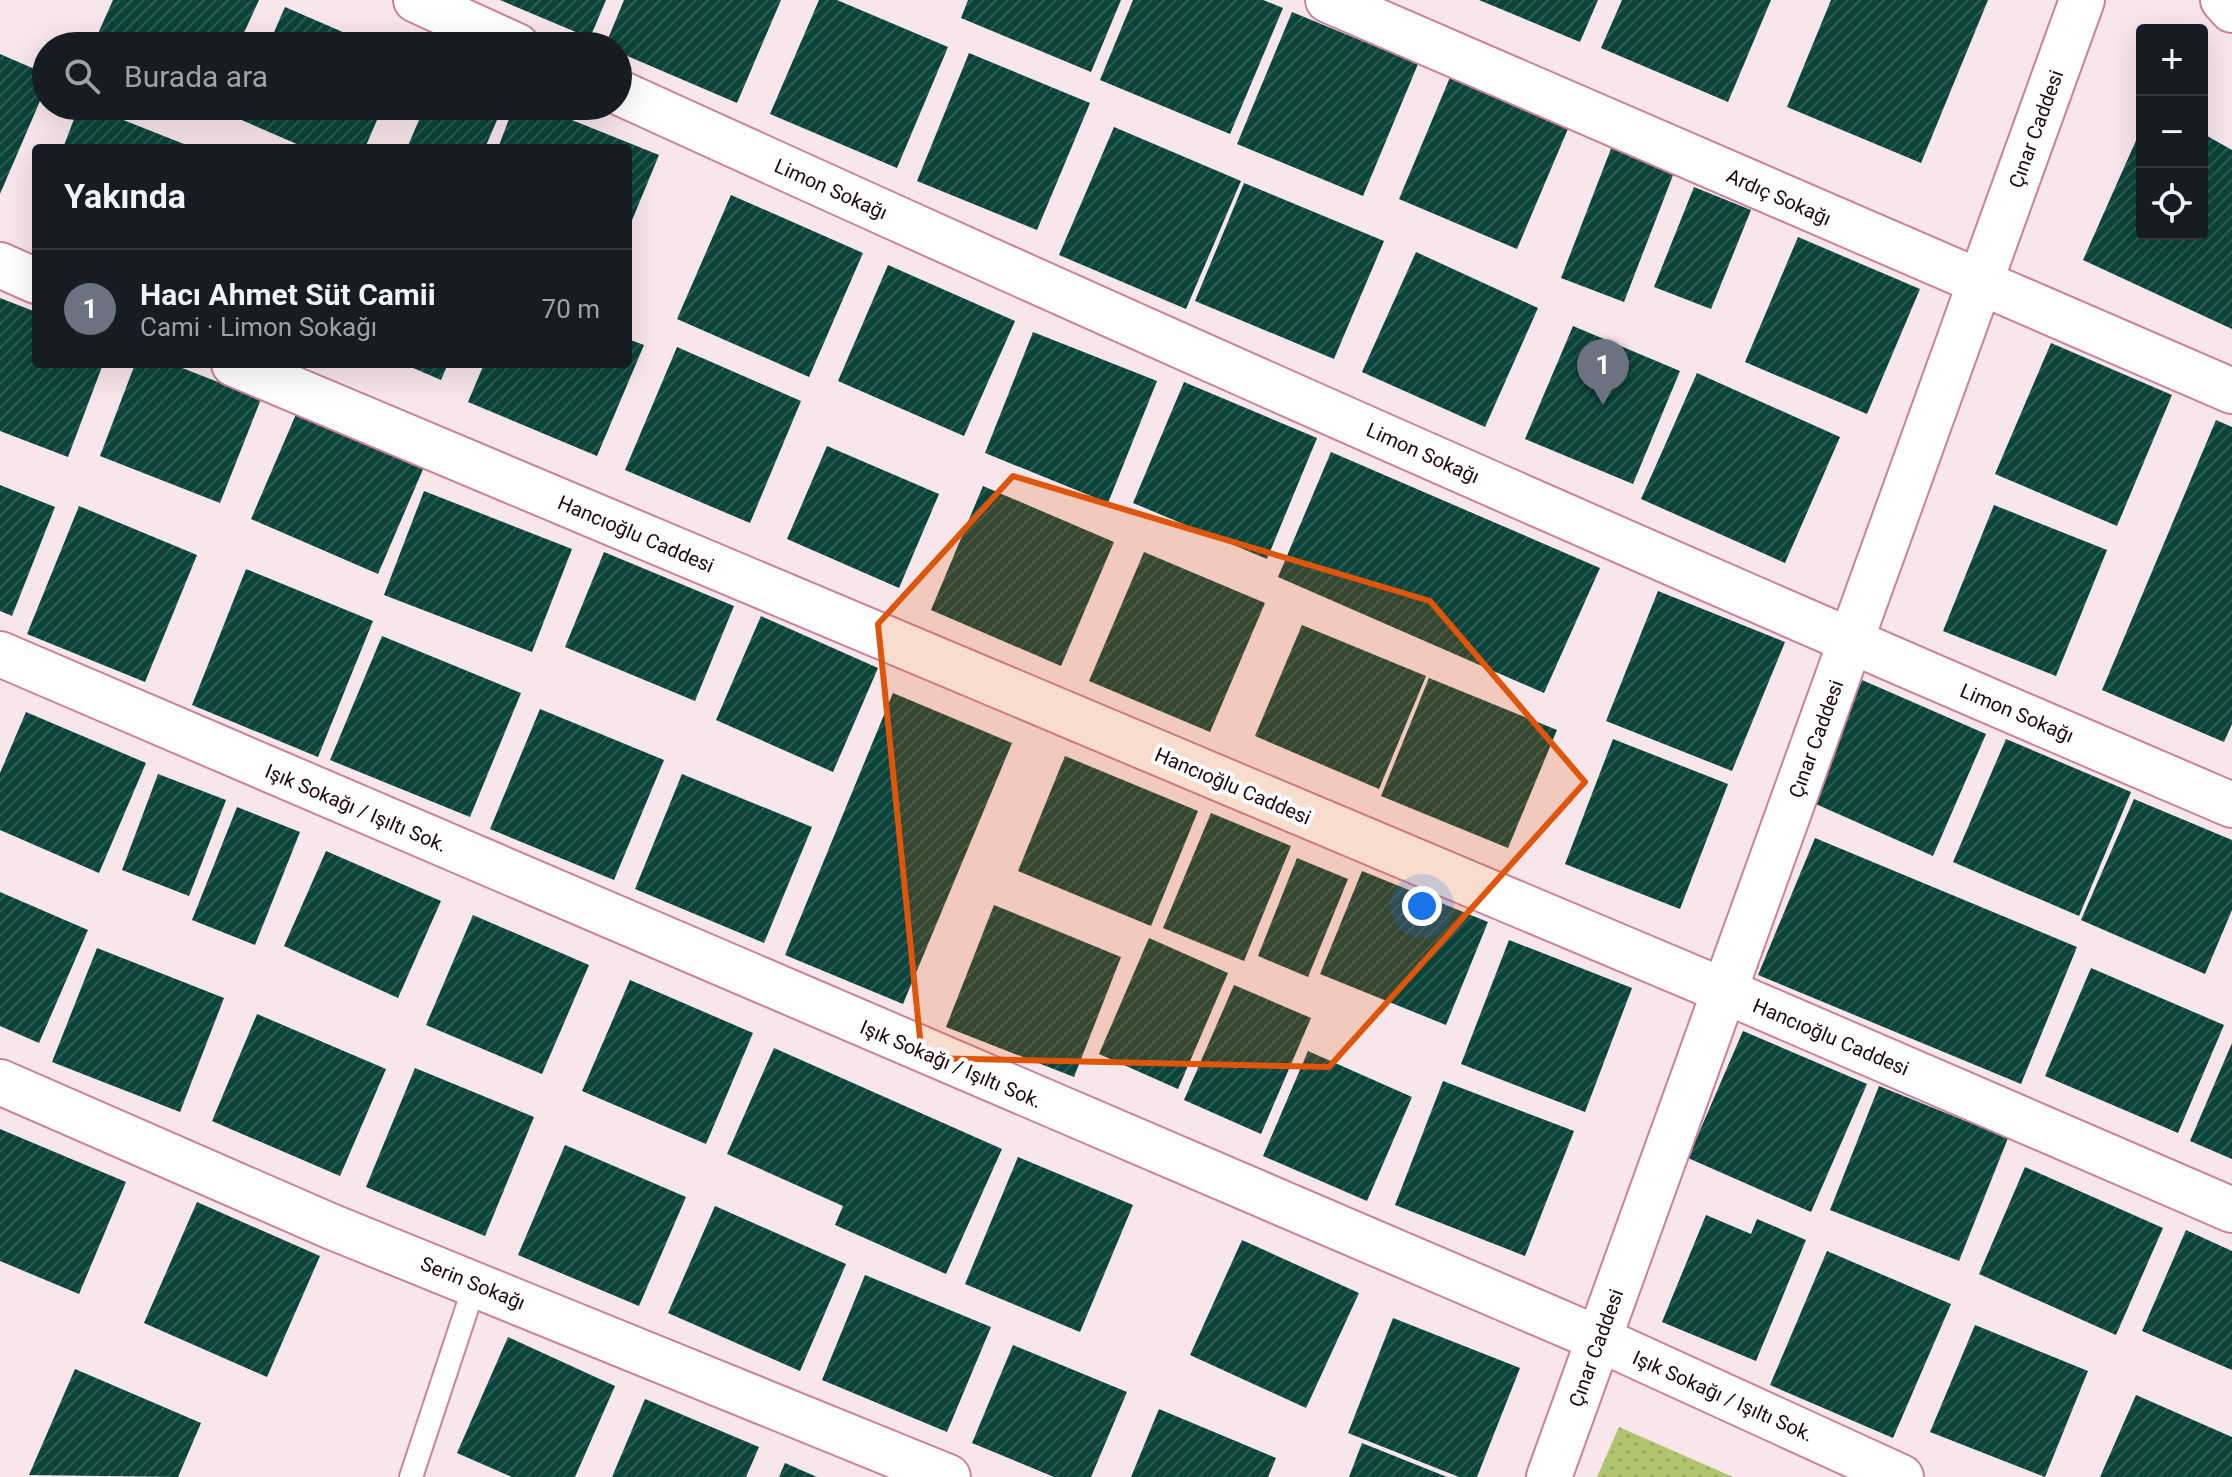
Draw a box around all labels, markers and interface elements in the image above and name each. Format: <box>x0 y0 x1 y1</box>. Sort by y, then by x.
map controls <box>2136 24 2208 240</box>
button: + <box>2136 24 2208 96</box>
search box <box>32 32 632 120</box>
icon: search <box>60 54 104 98</box>
text: Burada ara <box>124 59 268 94</box>
street label: Çınar Caddesi <box>2004 67 2068 191</box>
button: − <box>2136 96 2208 168</box>
street label: Limon Sokağı <box>771 153 891 225</box>
street label: Ardıç Sokağı <box>1723 163 1835 231</box>
button: locate <box>2136 168 2208 240</box>
text: Yakında <box>64 176 186 216</box>
text: Hacı Ahmet Süt Camii <box>140 277 436 312</box>
text: 1 <box>83 294 97 324</box>
text: 70 m <box>542 294 600 324</box>
text: Cami · Limon Sokağı <box>140 312 377 342</box>
pin: 1 <box>1577 339 1629 405</box>
street label: Limon Sokağı <box>1363 417 1483 489</box>
street label: Hancıoğlu Caddesi <box>554 490 718 578</box>
street label: Çınar Caddesi <box>1784 677 1848 801</box>
street label: Limon Sokağı <box>1957 678 2077 748</box>
street label: Hancıoğlu Caddesi <box>1151 742 1315 830</box>
street label: Işık Sokağı / Işıltı Sok. <box>261 759 451 857</box>
your location <box>1402 886 1442 926</box>
street label: Hancıoğlu Caddesi <box>1749 993 1913 1081</box>
street label: Işık Sokağı / Işıltı Sok. <box>856 1015 1046 1113</box>
street label: Serin Sokağı <box>417 1251 529 1315</box>
street label: Çınar Caddesi <box>1564 1286 1628 1410</box>
street label: Işık Sokağı / Işıltı Sok. <box>1629 1345 1817 1447</box>

